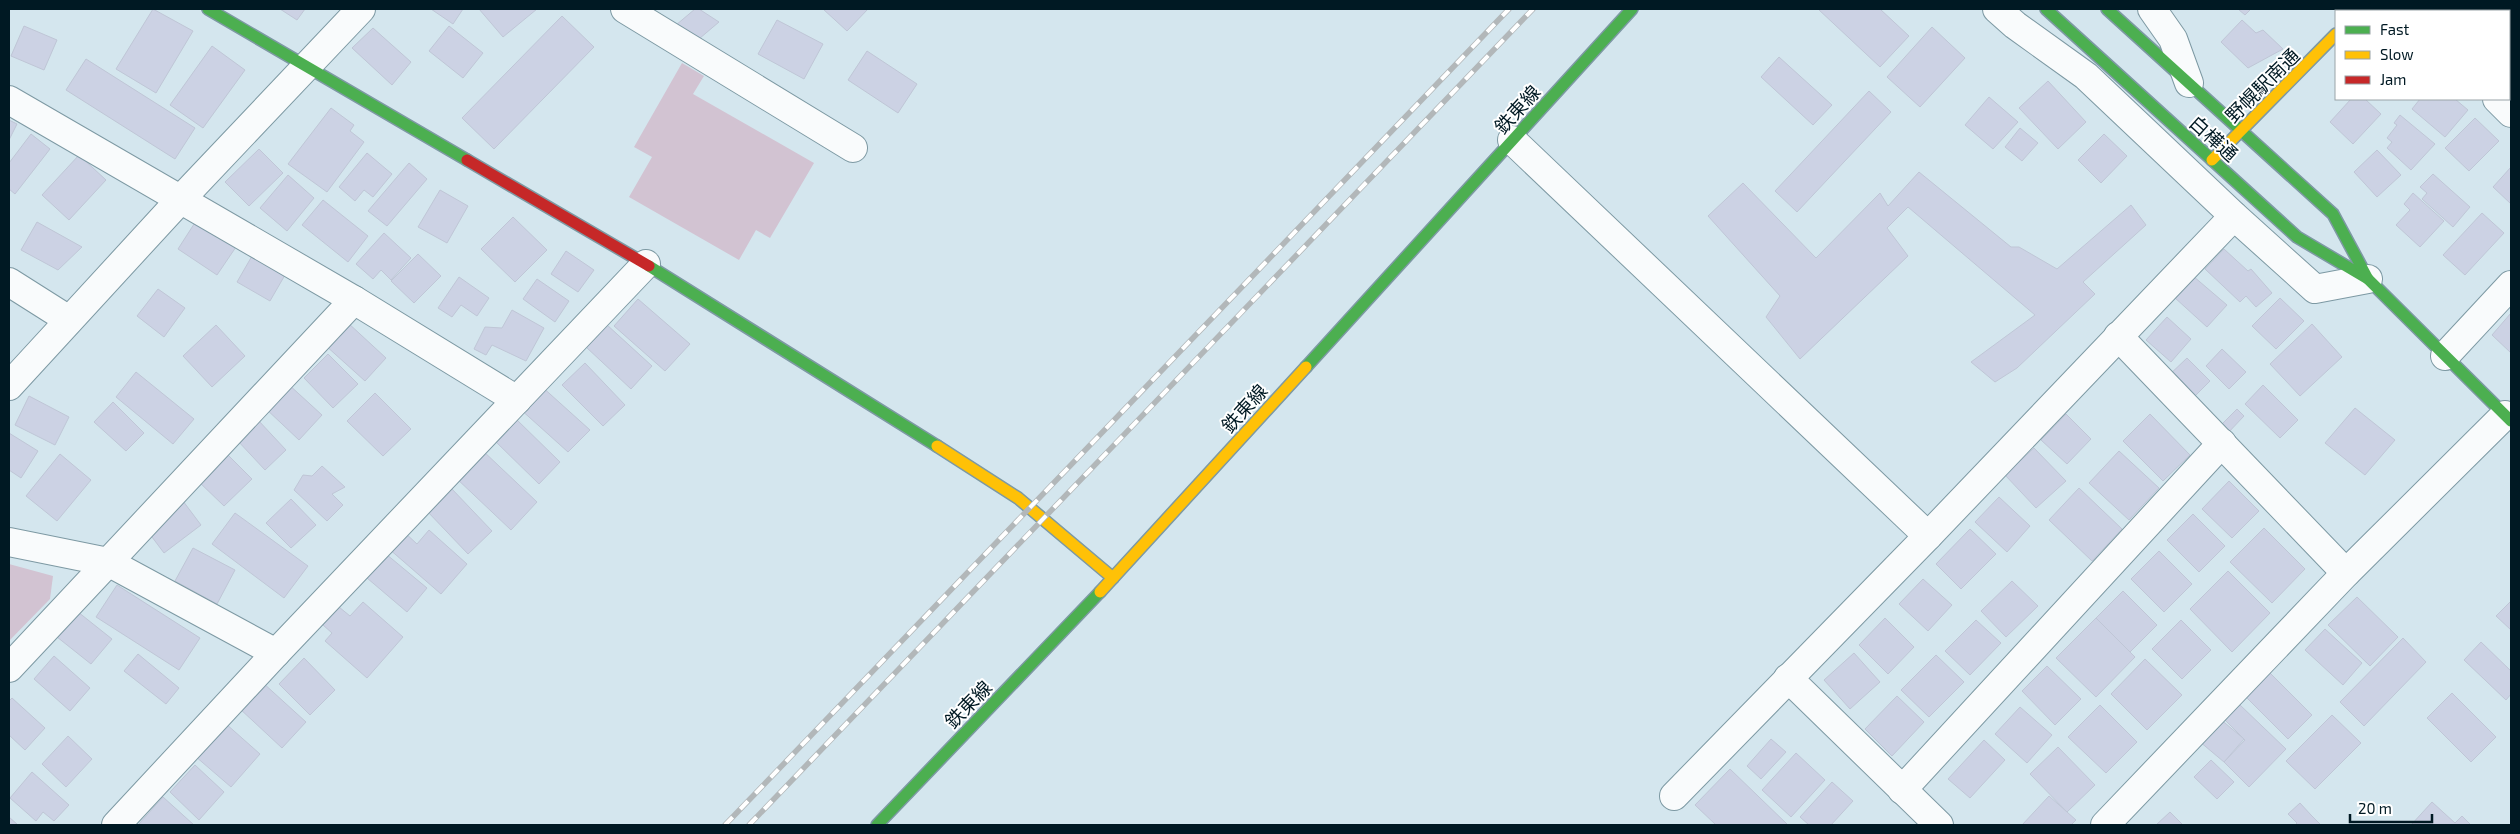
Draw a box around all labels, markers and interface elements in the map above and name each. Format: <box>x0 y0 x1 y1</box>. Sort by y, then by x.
legend <box>2335 10 2510 100</box>
text: Fast <box>2380 20 2410 38</box>
street label: 野幌駅南通 <box>2220 43 2304 127</box>
text: Slow <box>2380 45 2414 63</box>
text: Jam <box>2380 70 2406 88</box>
street label: 鉄東線 <box>1489 80 1545 138</box>
street label: 白樺通 <box>2185 110 2243 166</box>
street label: 鉄東線 <box>1216 379 1272 437</box>
street label: 鉄東線 <box>940 676 996 732</box>
scale bar <box>2350 792 2432 824</box>
text: 20 m <box>2358 799 2392 817</box>

